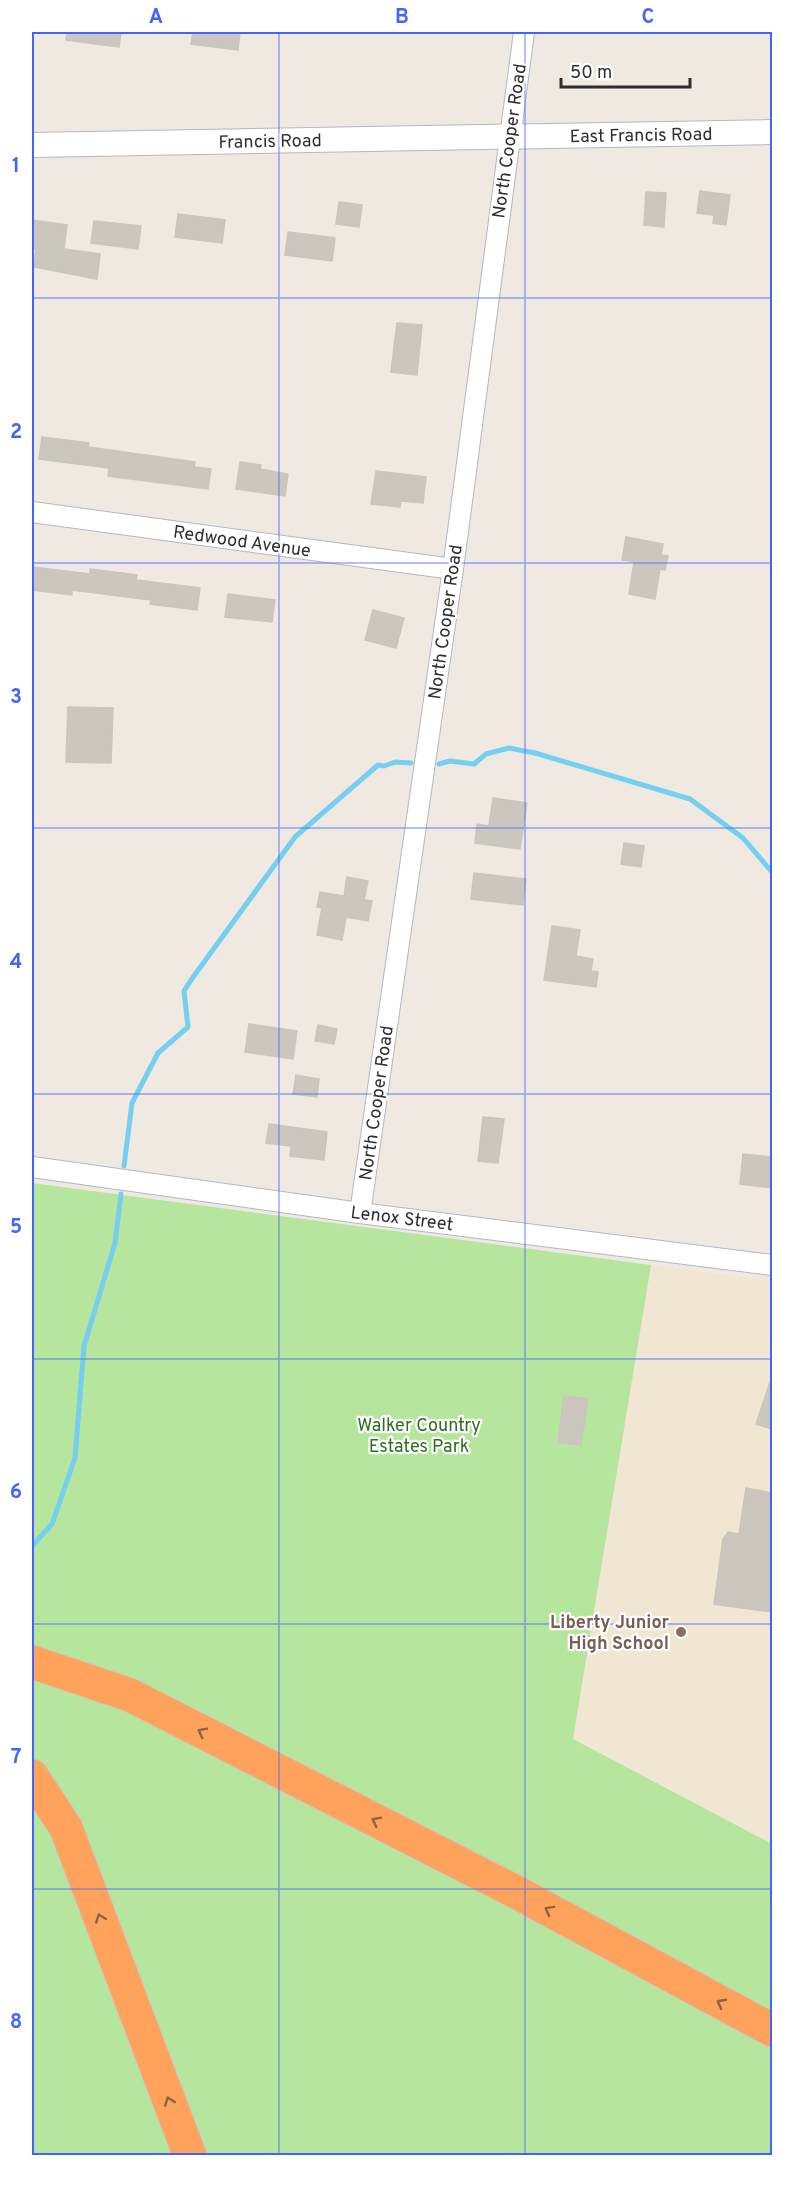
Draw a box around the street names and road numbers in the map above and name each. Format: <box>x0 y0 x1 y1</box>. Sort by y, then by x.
street label: North Cooper Road <box>488 62 533 220</box>
street label: East Francis Road <box>569 124 713 149</box>
street label: Francis Road <box>218 130 322 155</box>
street label: Redwood Avenue <box>171 521 312 564</box>
street label: North Cooper Road <box>424 543 469 701</box>
street label: North Cooper Road <box>355 1024 400 1182</box>
street label: Lenox Street <box>349 1202 454 1237</box>

